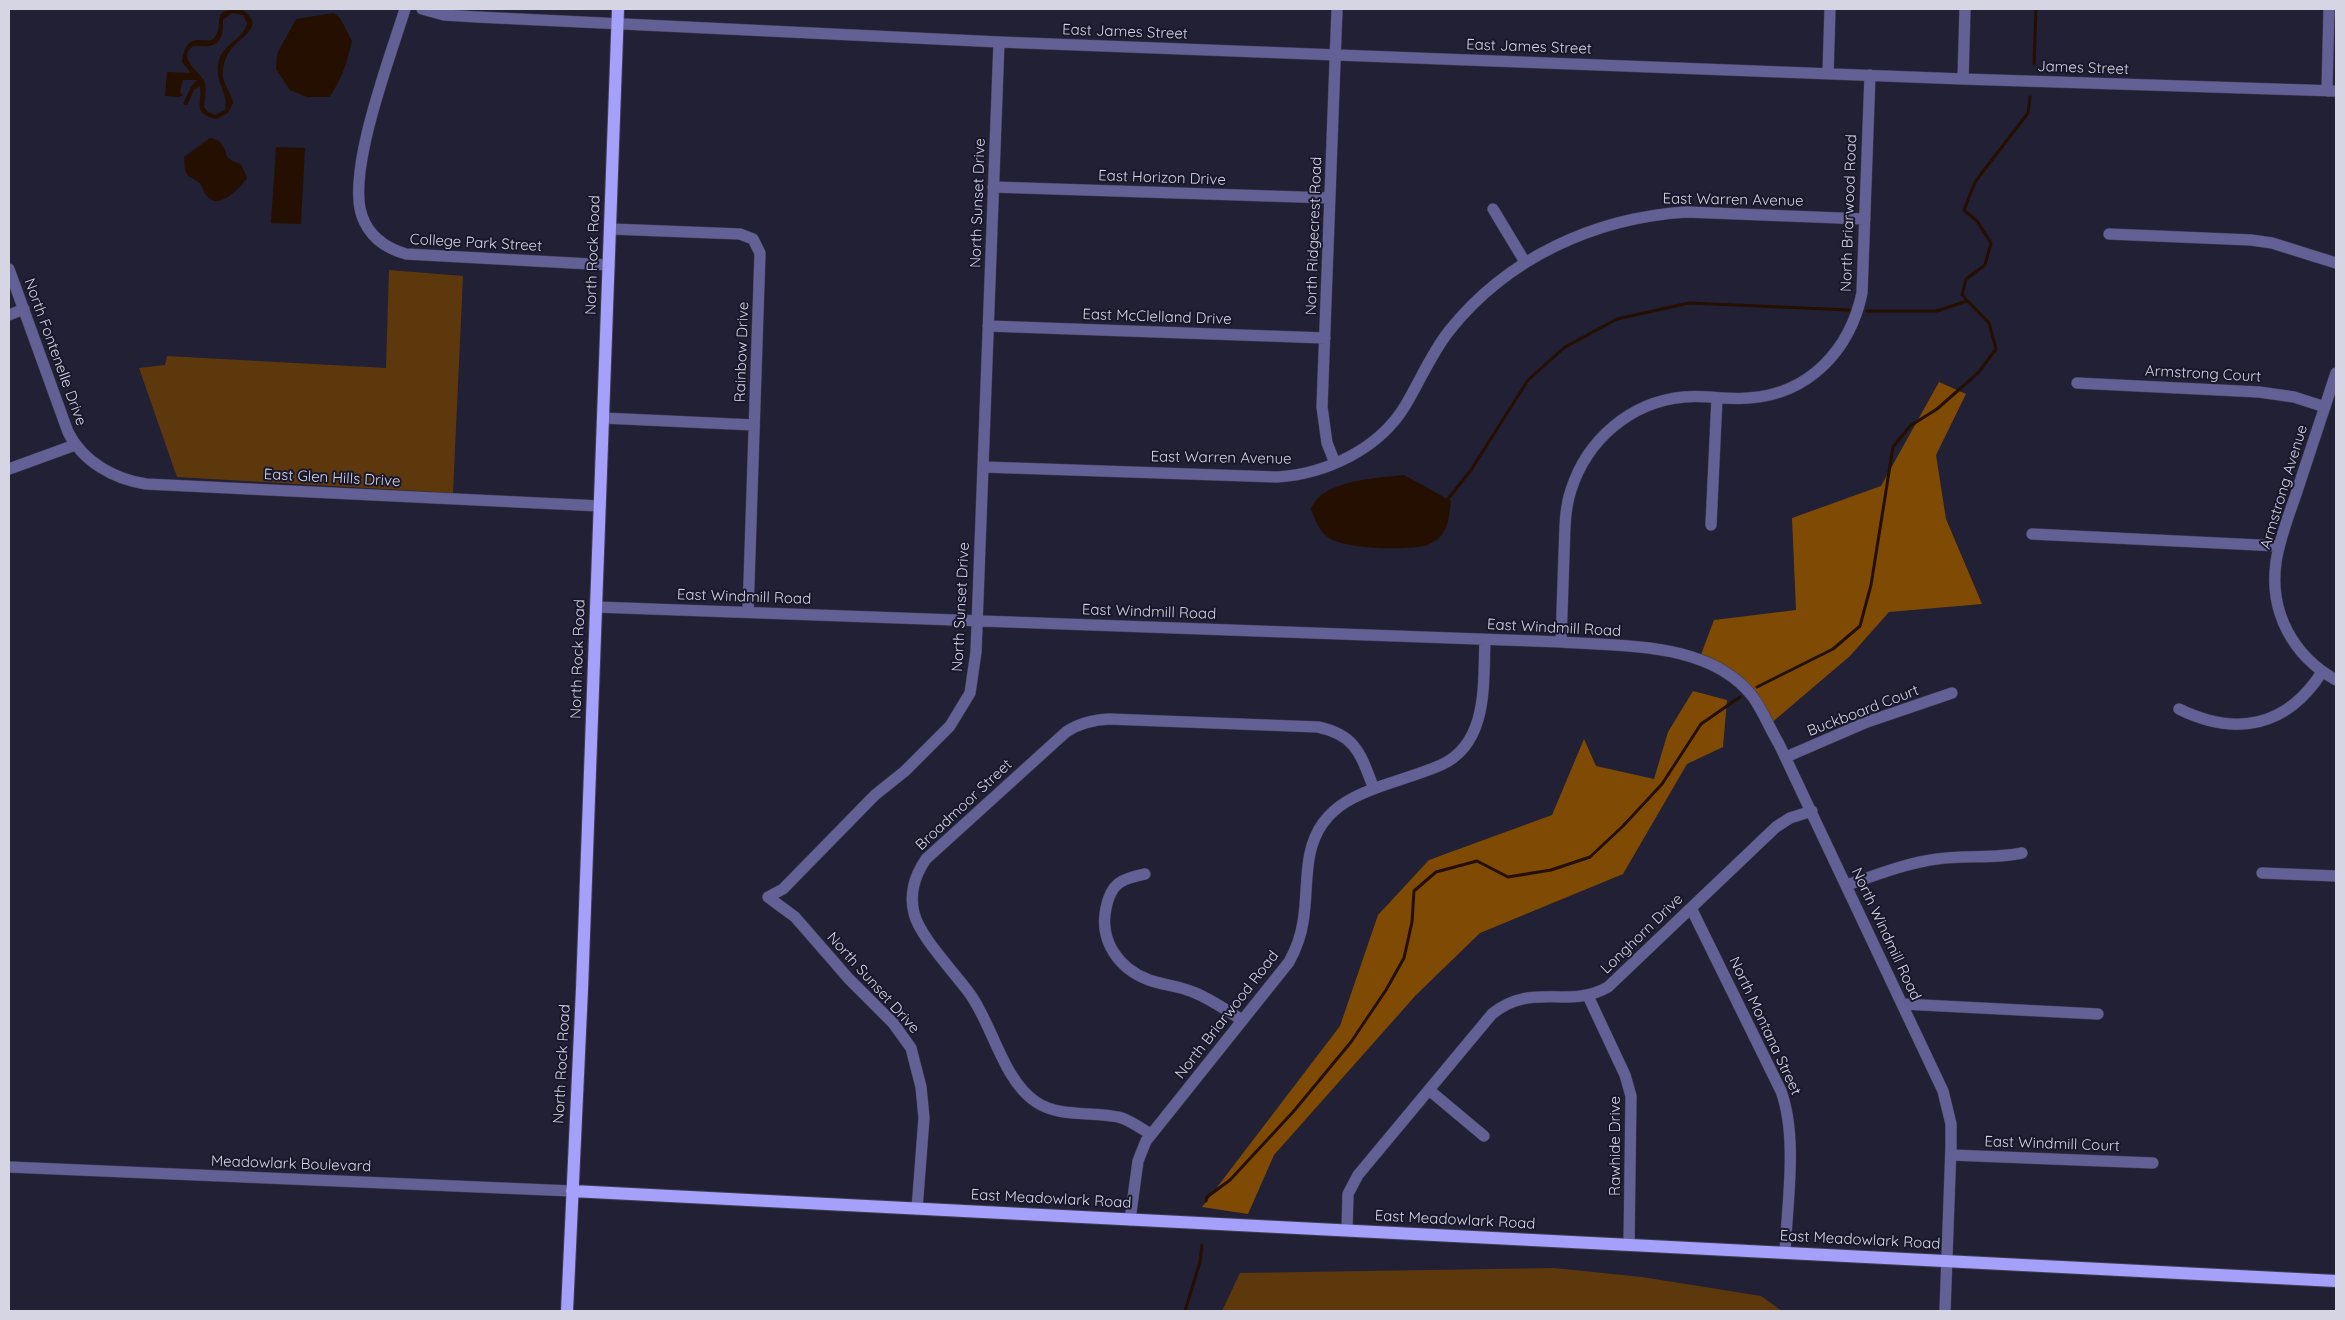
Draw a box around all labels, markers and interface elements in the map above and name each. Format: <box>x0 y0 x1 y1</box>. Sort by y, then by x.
street label: East James Street <box>1062 21 1188 43</box>
street label: East James Street <box>1466 36 1592 58</box>
street label: James Street <box>2037 57 2129 79</box>
street label: North Briarwood Road <box>1837 134 1861 292</box>
street label: North Sunset Drive <box>967 138 989 268</box>
street label: North Ridgecrest Road <box>1302 157 1326 315</box>
street label: East Horizon Drive <box>1098 167 1226 189</box>
street label: East Warren Avenue <box>1662 190 1804 210</box>
street label: North Rock Road <box>582 195 604 315</box>
street label: College Park Street <box>409 231 543 255</box>
street label: North Fontenelle Drive <box>20 276 90 428</box>
street label: Rainbow Drive <box>731 301 753 403</box>
street label: East McClelland Drive <box>1082 305 1232 329</box>
street label: Armstrong Court <box>2145 362 2261 386</box>
street label: Armstrong Avenue <box>2257 423 2311 551</box>
street label: East Warren Avenue <box>1150 448 1292 468</box>
street label: East Glen Hills Drive <box>263 465 401 491</box>
street label: North Sunset Drive <box>949 542 973 672</box>
street label: East Windmill Road <box>677 586 811 608</box>
street label: North Rock Road <box>567 599 589 719</box>
street label: East Windmill Road <box>1082 601 1216 623</box>
street label: East Windmill Road <box>1486 615 1622 641</box>
street label: Buckboard Court <box>1805 681 1921 741</box>
street label: Broadmoor Street <box>912 756 1016 854</box>
street label: North Windmill Road <box>1847 865 1925 1003</box>
street label: Longhorn Drive <box>1597 890 1687 978</box>
street label: North Sunset Drive <box>823 929 923 1037</box>
street label: North Briarwood Road <box>1171 947 1283 1083</box>
street label: North Montana Street <box>1725 954 1805 1098</box>
street label: North Rock Road <box>550 1004 574 1124</box>
street label: Rawhide Drive <box>1606 1096 1624 1196</box>
street label: East Windmill Court <box>1984 1133 2120 1155</box>
street label: Meadowlark Boulevard <box>210 1152 372 1176</box>
street label: East Meadowlark Road <box>970 1186 1132 1212</box>
street label: East Meadowlark Road <box>1374 1207 1536 1233</box>
street label: East Meadowlark Road <box>1779 1227 1941 1253</box>

